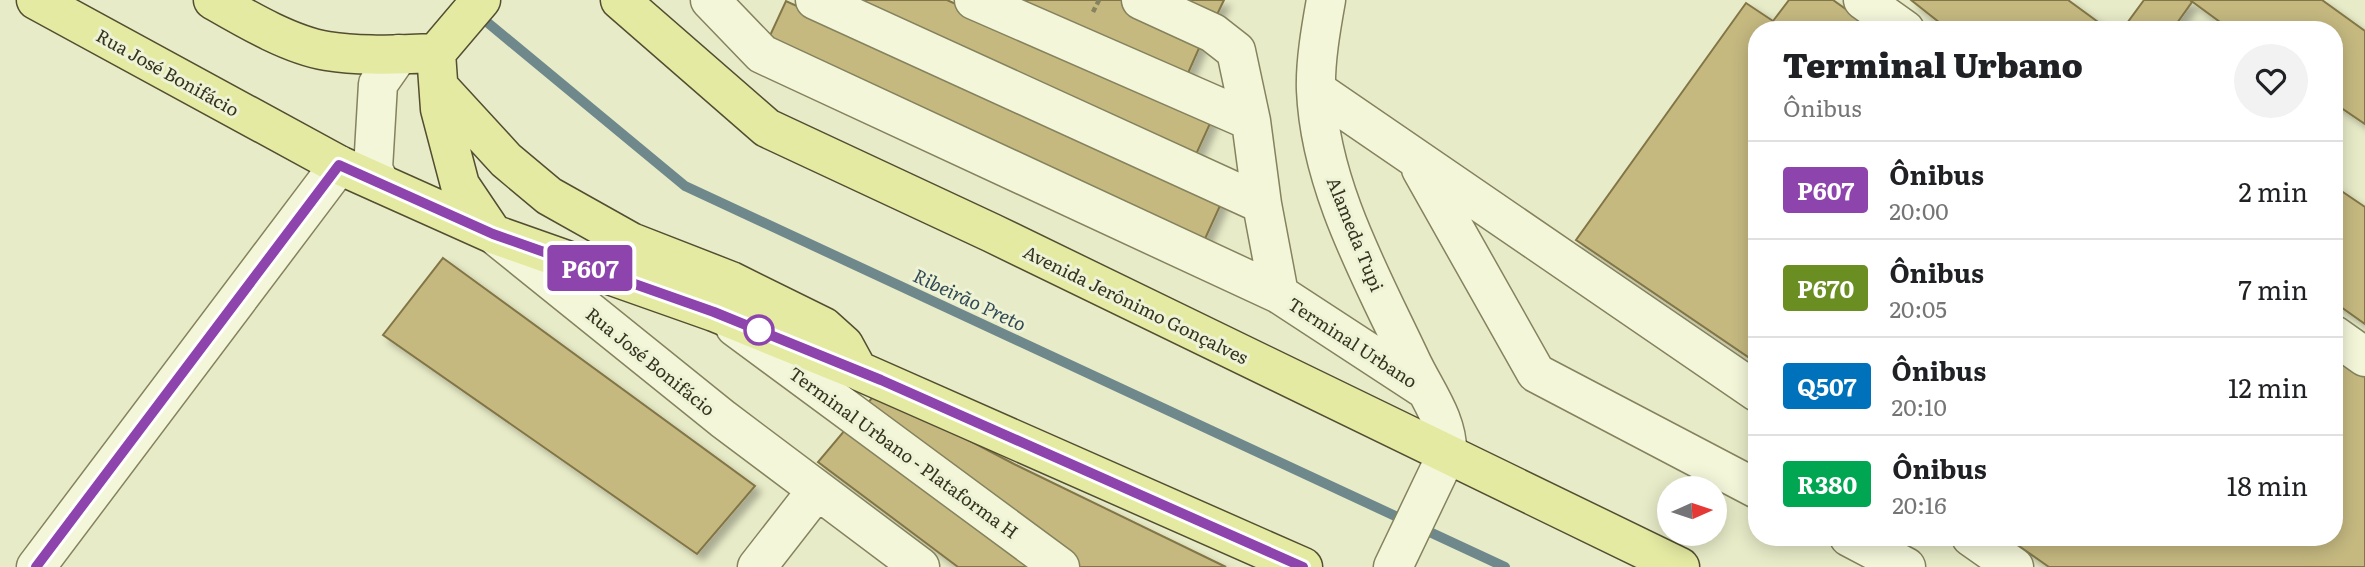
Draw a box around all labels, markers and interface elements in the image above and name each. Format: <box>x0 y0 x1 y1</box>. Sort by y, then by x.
street label: Rua José Bonifácio <box>92 21 244 123</box>
text: Terminal Urbano <box>1783 39 2083 88</box>
button: heart <box>2234 44 2308 118</box>
text: Ônibus <box>1783 90 1862 124</box>
text: Ônibus <box>1889 154 1984 193</box>
text: 2 min <box>2239 171 2308 210</box>
text: P607 <box>1797 172 1854 207</box>
street label: Alameda Tupi <box>1321 173 1391 295</box>
text: 20:00 <box>1889 193 1949 227</box>
street label: Avenida Jerônimo Gonçalves <box>1019 238 1253 370</box>
line badge: P607 <box>541 245 639 291</box>
text: P607 <box>561 250 619 285</box>
text: Ônibus <box>1889 252 1984 291</box>
water label: Ribeirão Preto <box>909 261 1031 337</box>
text: 7 min <box>2239 269 2308 308</box>
text: P670 <box>1797 270 1854 305</box>
street label: Terminal Urbano <box>1283 290 1423 394</box>
text: 20:05 <box>1889 291 1947 325</box>
street label: Rua José Bonifácio <box>580 300 722 422</box>
unlabelled marker <box>744 315 774 345</box>
text: Ônibus <box>1892 350 1986 389</box>
street label: Terminal Urbano - Plataforma H <box>784 360 1024 544</box>
text: 12 min <box>2228 367 2308 406</box>
text: Q507 <box>1797 368 1857 403</box>
text: 20:10 <box>1892 389 1947 423</box>
text: Ônibus <box>1892 448 1987 487</box>
text: 18 min <box>2227 465 2308 504</box>
text: R380 <box>1797 466 1857 501</box>
north arrow <box>1657 476 1727 546</box>
map controls <box>1657 476 1727 546</box>
text: 20:16 <box>1892 487 1947 521</box>

